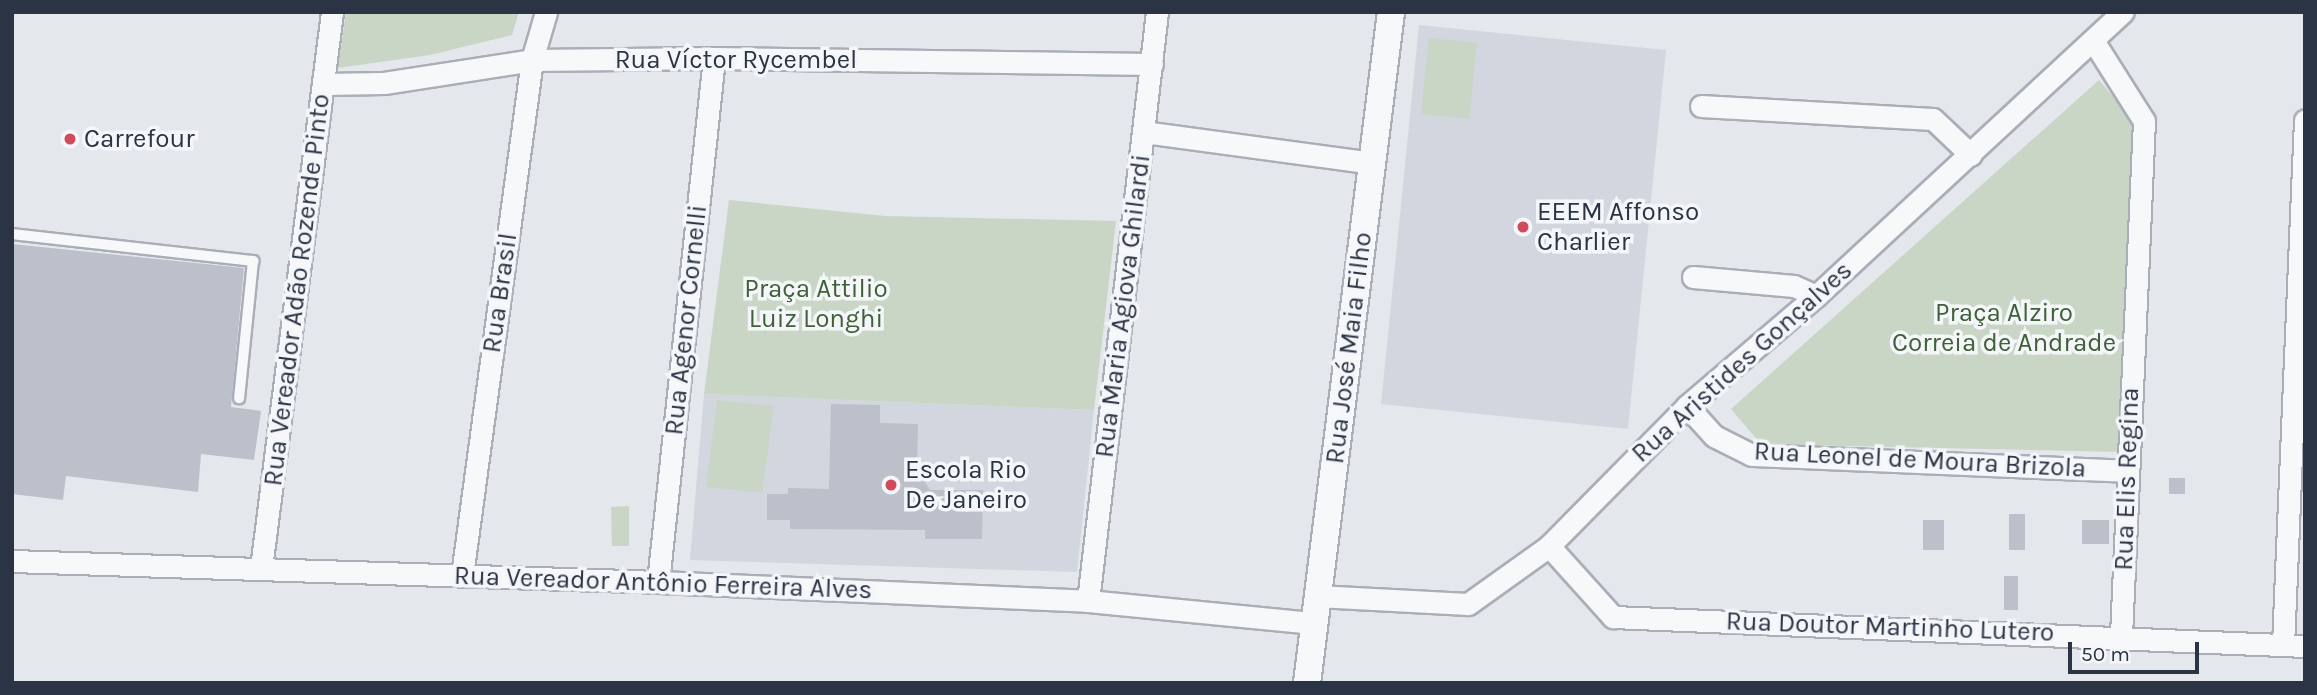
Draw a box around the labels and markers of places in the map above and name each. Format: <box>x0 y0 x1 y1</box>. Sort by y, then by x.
place label: Carrefour <box>84 123 195 155</box>
marker: Carrefour <box>62 131 78 147</box>
place label: EEEM Affonso Charlier <box>1537 196 1699 258</box>
marker: EEEM Affonso Charlier <box>1515 219 1531 235</box>
place label: Escola Rio De Janeiro <box>905 454 1027 516</box>
marker: Escola Rio De Janeiro <box>883 477 899 493</box>

